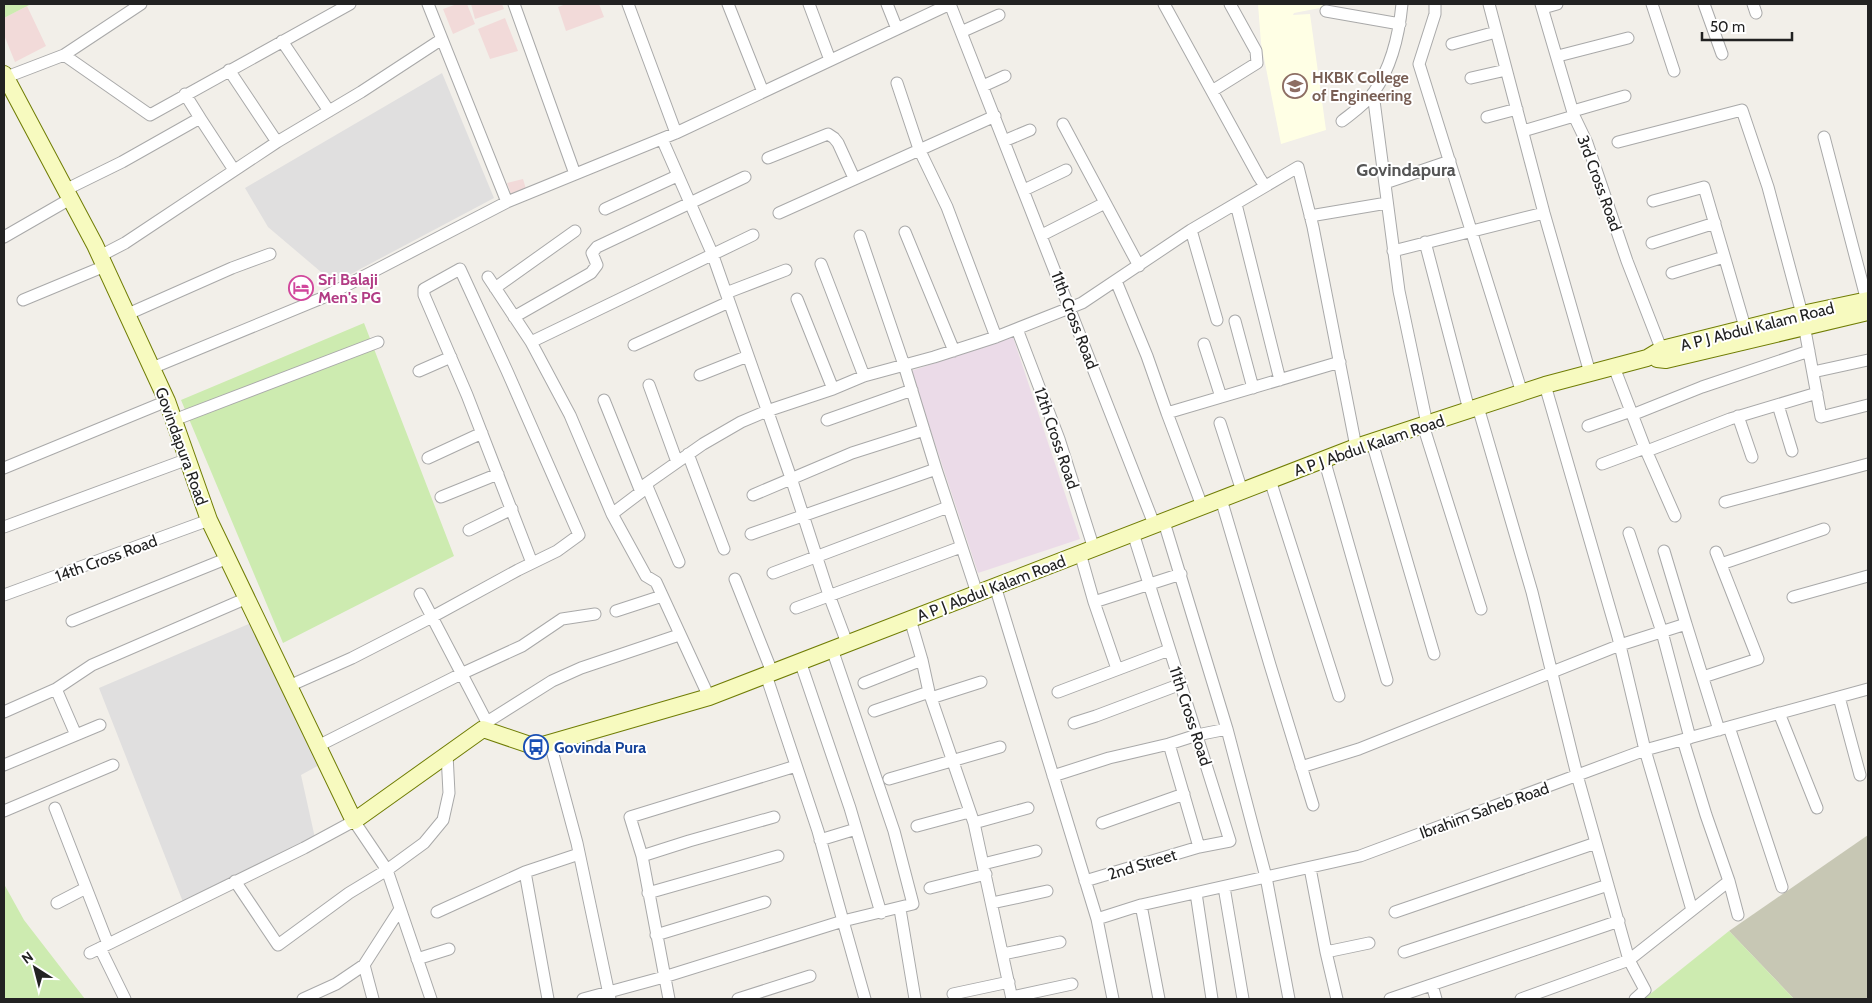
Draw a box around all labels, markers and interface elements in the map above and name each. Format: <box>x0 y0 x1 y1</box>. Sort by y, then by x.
scale bar <box>1702 10 1792 42</box>
text: 50 m <box>1710 18 1745 36</box>
place label: HKBK College of Engineering <box>1312 68 1411 105</box>
school or university icon: HKBK College of Engineering <box>1282 73 1308 99</box>
street label: 3rd Cross Road <box>1573 132 1626 234</box>
district label: Govindapura <box>1356 159 1456 181</box>
street label: 11th Cross Road <box>1047 269 1102 372</box>
place label: Sri Balaji Men's PG <box>318 270 381 307</box>
hotel icon: Sri Balaji Men's PG <box>288 275 314 301</box>
street label: A P J Abdul Kalam Road <box>1678 298 1836 355</box>
street label: Govindapura Road <box>151 385 212 508</box>
street label: 12th Cross Road <box>1030 385 1083 491</box>
street label: A P J Abdul Kalam Road <box>1291 411 1447 480</box>
street label: 14th Cross Road <box>53 531 160 586</box>
street label: A P J Abdul Kalam Road <box>914 551 1068 626</box>
street label: 11th Cross Road <box>1166 664 1215 768</box>
bus stop icon: Govinda Pura <box>523 734 549 760</box>
place label: Govinda Pura <box>554 738 646 757</box>
street label: Ibrahim Saheb Road <box>1417 778 1551 843</box>
street label: 2nd Street <box>1105 845 1179 884</box>
north arrow <box>10 943 60 993</box>
text: N <box>18 947 37 968</box>

